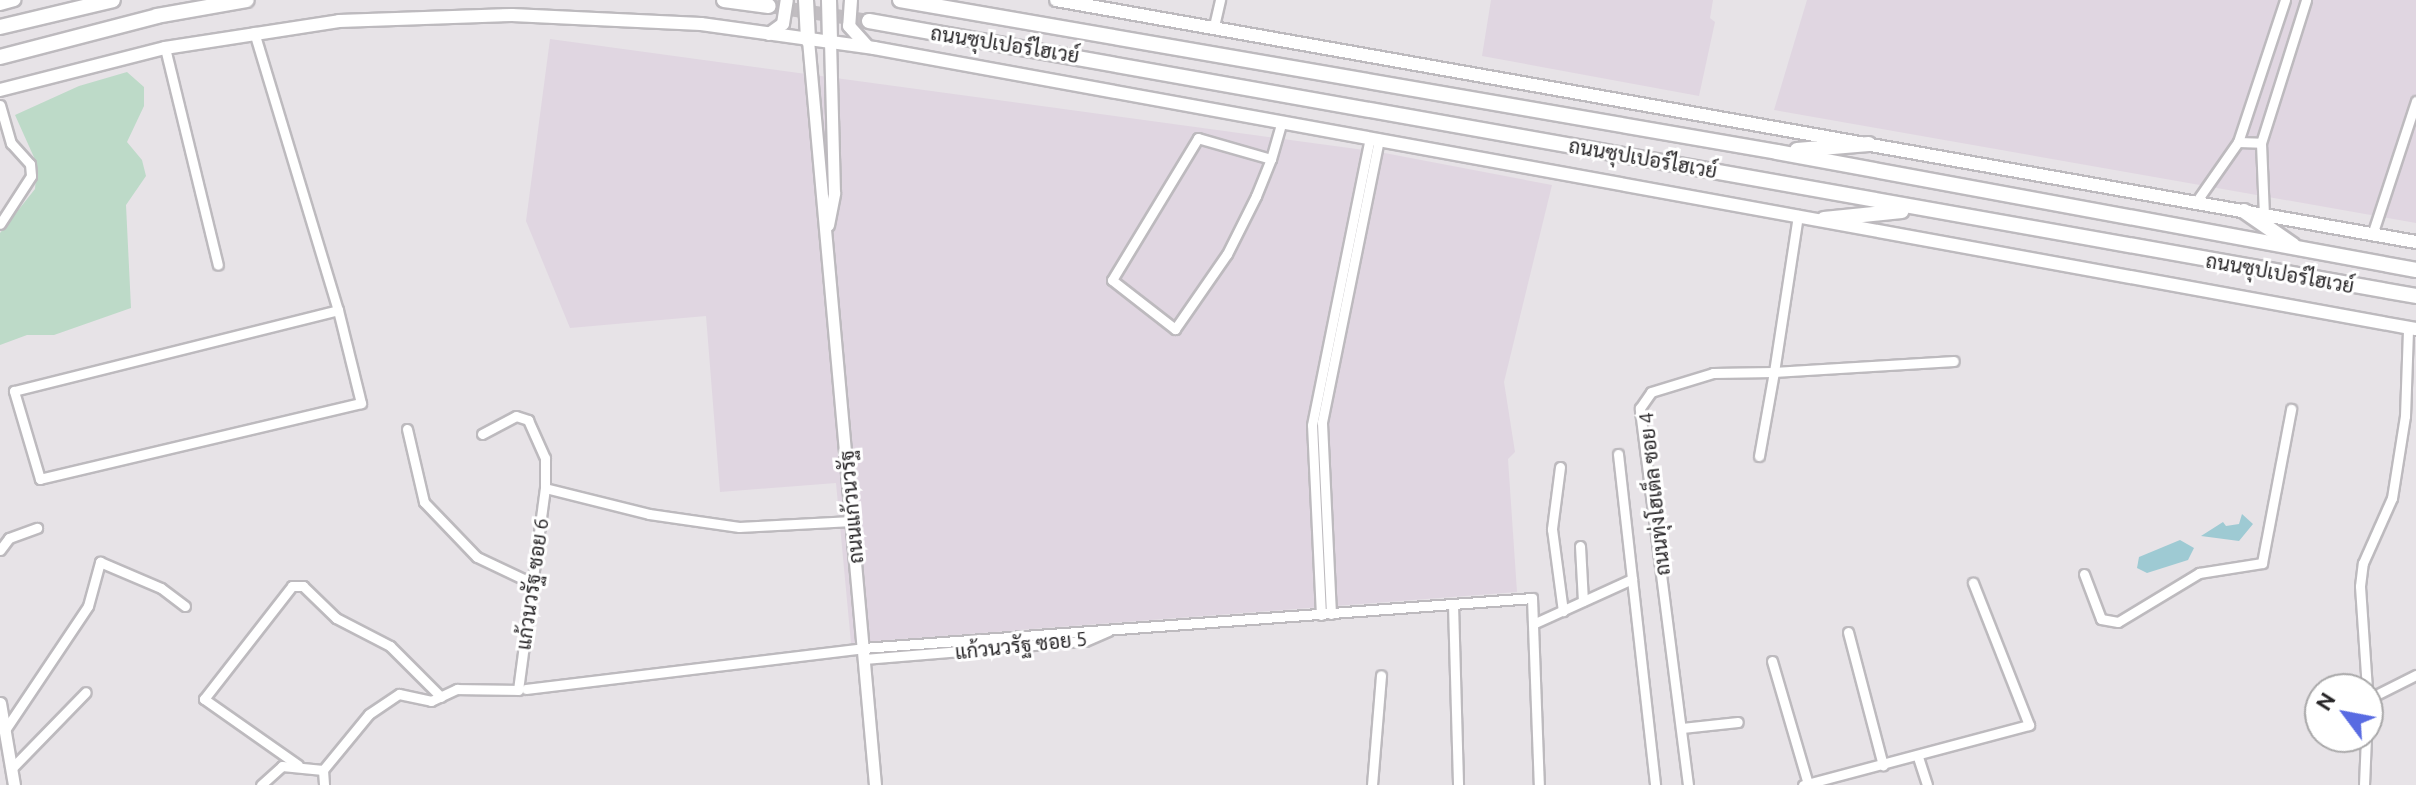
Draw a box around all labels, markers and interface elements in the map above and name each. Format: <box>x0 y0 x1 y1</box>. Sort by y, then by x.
street label: ถนนซุปเปอร์ไฮเวย์ <box>929 20 1081 68</box>
street label: ถนนซุปเปอร์ไฮเวย์ <box>1567 133 1719 183</box>
street label: ถนนซุปเปอร์ไฮเวย์ <box>2204 248 2356 298</box>
street label: ถนนทุ่งโฮเต็ล ซอย 4 <box>1633 411 1675 577</box>
street label: ถนนแก้วนวรัฐ <box>834 449 868 565</box>
street label: แก้วนวรัฐ ซอย 6 <box>511 517 553 651</box>
street label: แก้วนวรัฐ ซอย 5 <box>954 626 1088 664</box>
north arrow <box>2304 673 2384 753</box>
text: N <box>2310 687 2340 715</box>

